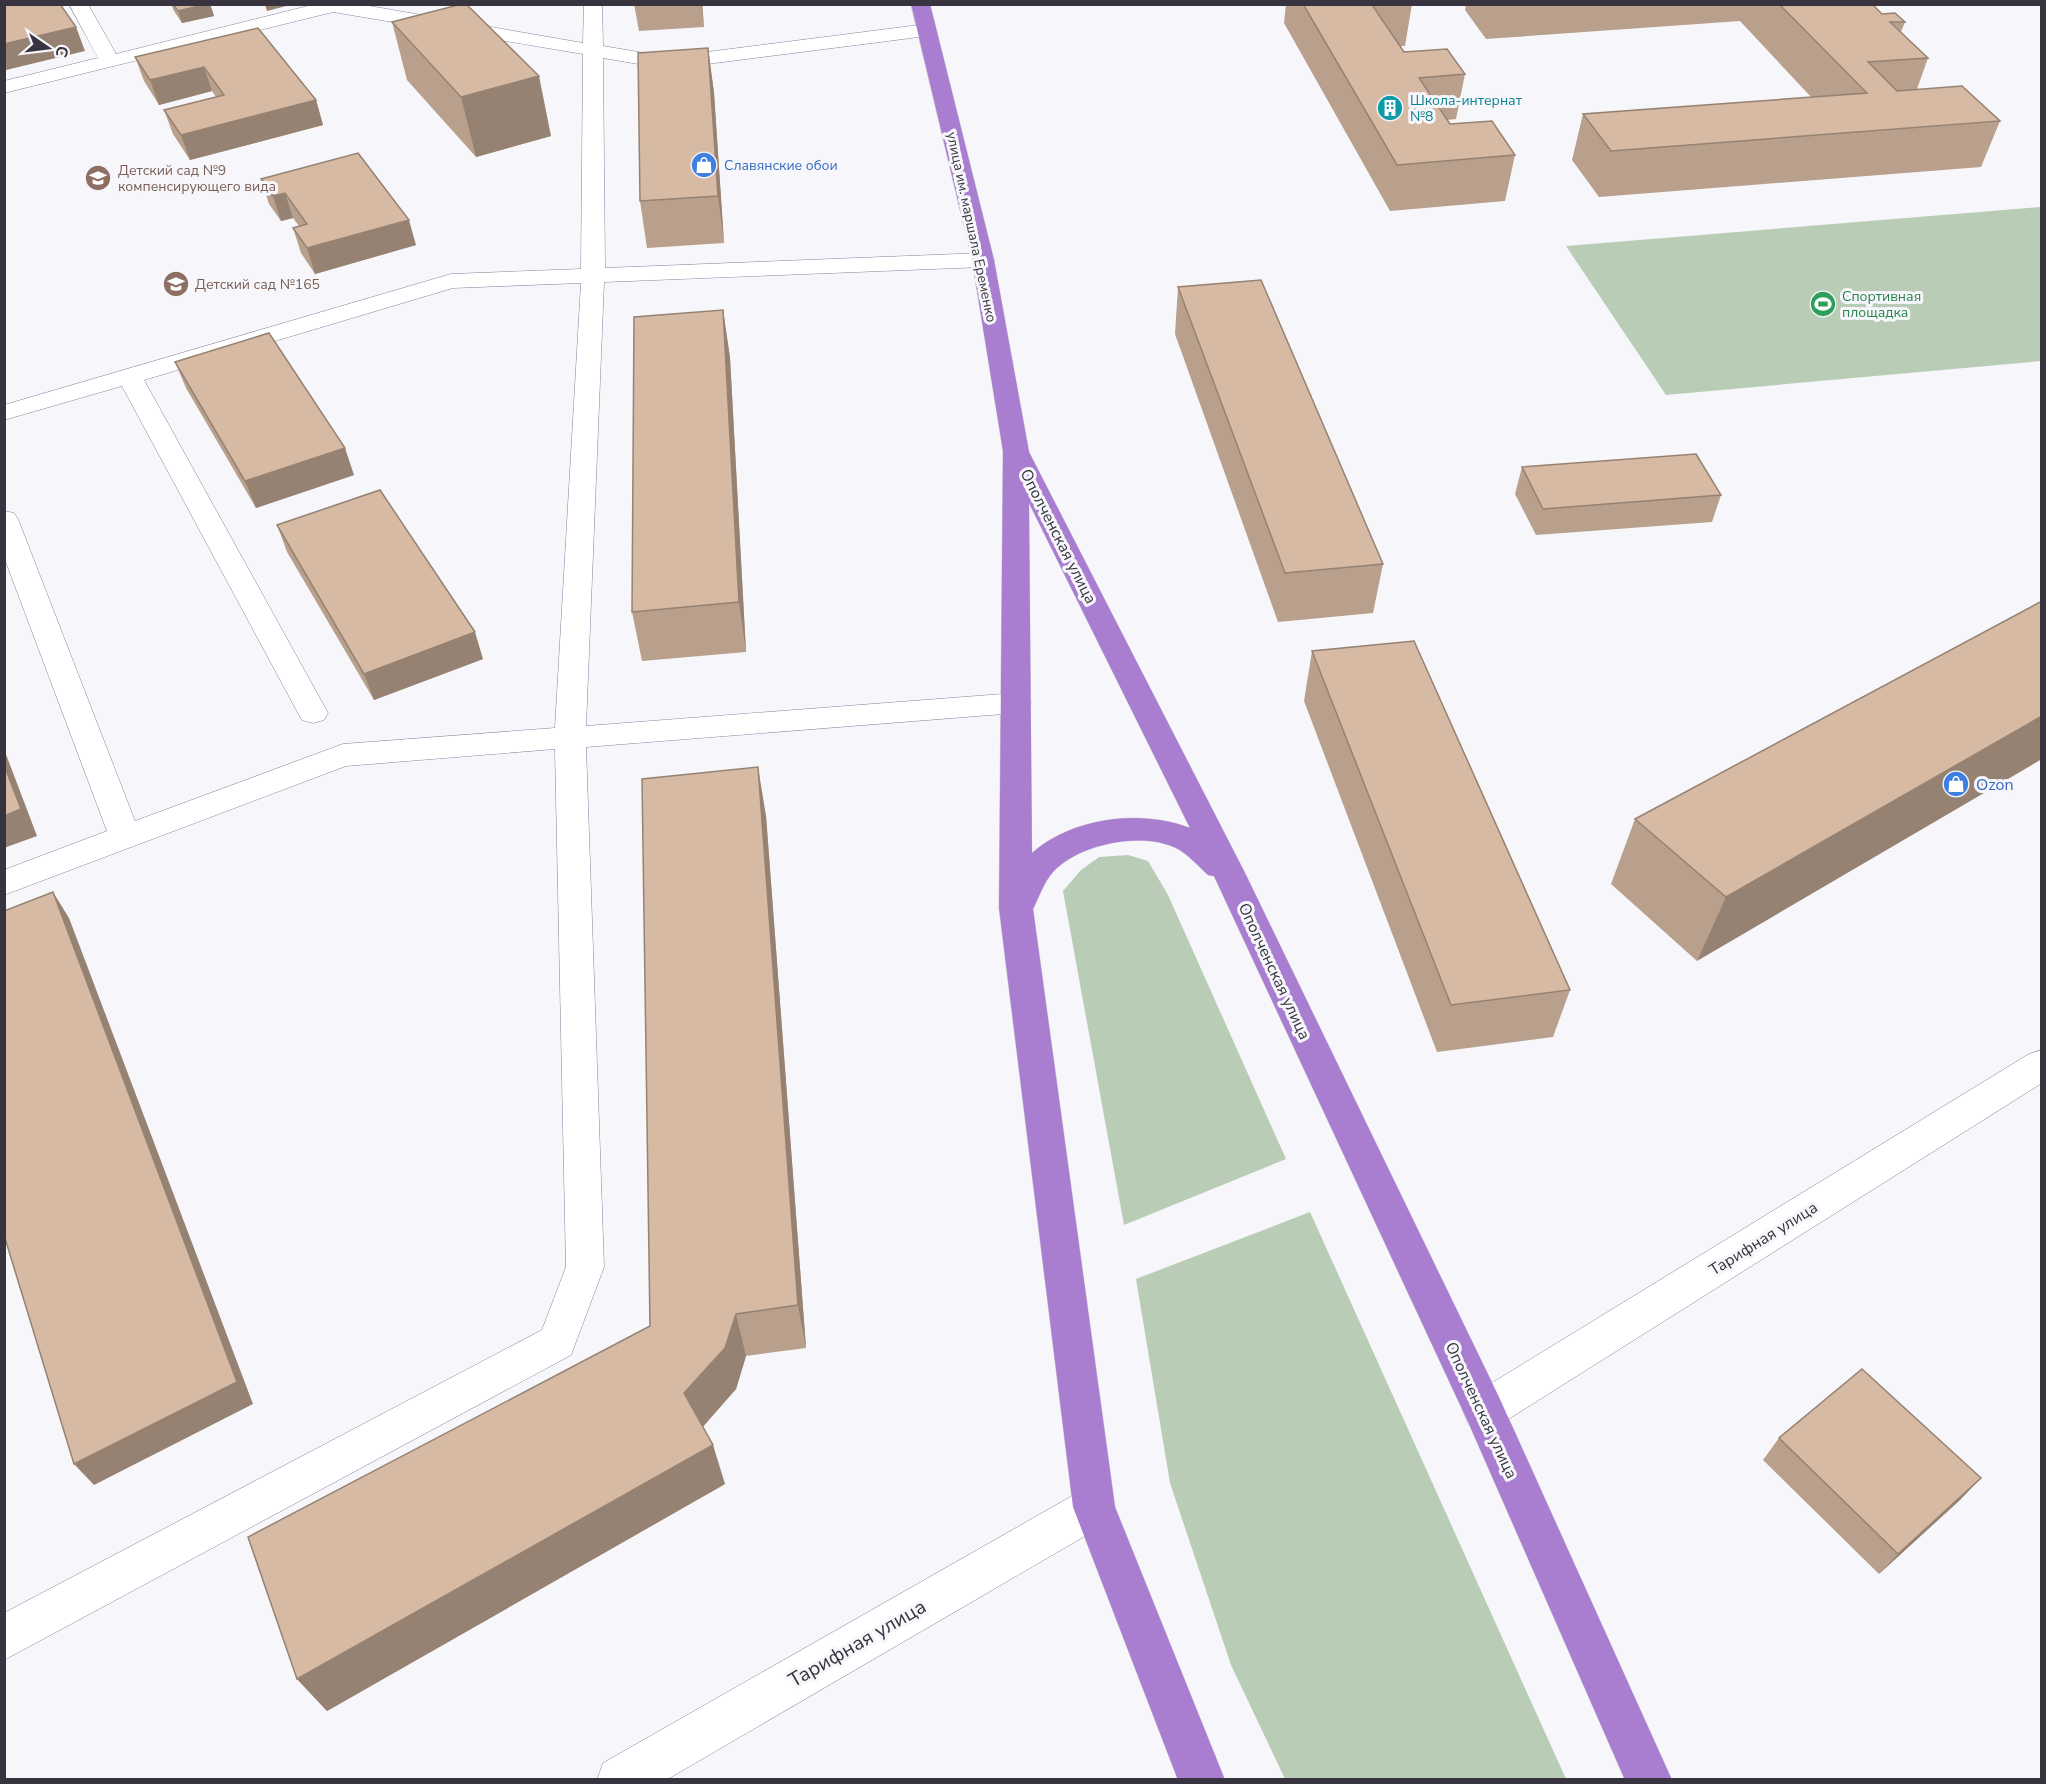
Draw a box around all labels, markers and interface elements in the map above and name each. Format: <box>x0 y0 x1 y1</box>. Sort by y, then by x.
north arrow <box>18 18 78 78</box>
text: С <box>50 43 74 59</box>
place label: Школа-интернат №8 <box>1410 91 1523 126</box>
building icon: Школа-интернат №8 <box>1375 93 1405 123</box>
street label: улица им. маршала Еременко <box>942 130 1001 324</box>
shop icon: Славянские обои <box>689 150 719 180</box>
place label: Славянские обои <box>724 156 838 175</box>
place label: Детский сад №9 компенсирующего вида <box>118 161 276 196</box>
school or university icon: Детский сад №9 компенсирующего вида <box>83 163 113 193</box>
school or university icon: Детский сад №165 <box>161 269 191 299</box>
place label: Детский сад №165 <box>195 275 320 294</box>
place label: Спортивная площадка <box>1842 287 1921 322</box>
sports icon: Спортивная площадка <box>1808 289 1838 319</box>
street label: Ополченская улица <box>1015 465 1102 608</box>
shop icon: Ozon <box>1941 769 1971 799</box>
place label: Ozon <box>1976 774 2014 796</box>
street label: Ополченская улица <box>1233 899 1315 1043</box>
street label: Тарифная улица <box>1705 1197 1822 1281</box>
street label: Ополченская улица <box>1440 1338 1522 1482</box>
street label: Тарифная улица <box>783 1593 931 1694</box>

